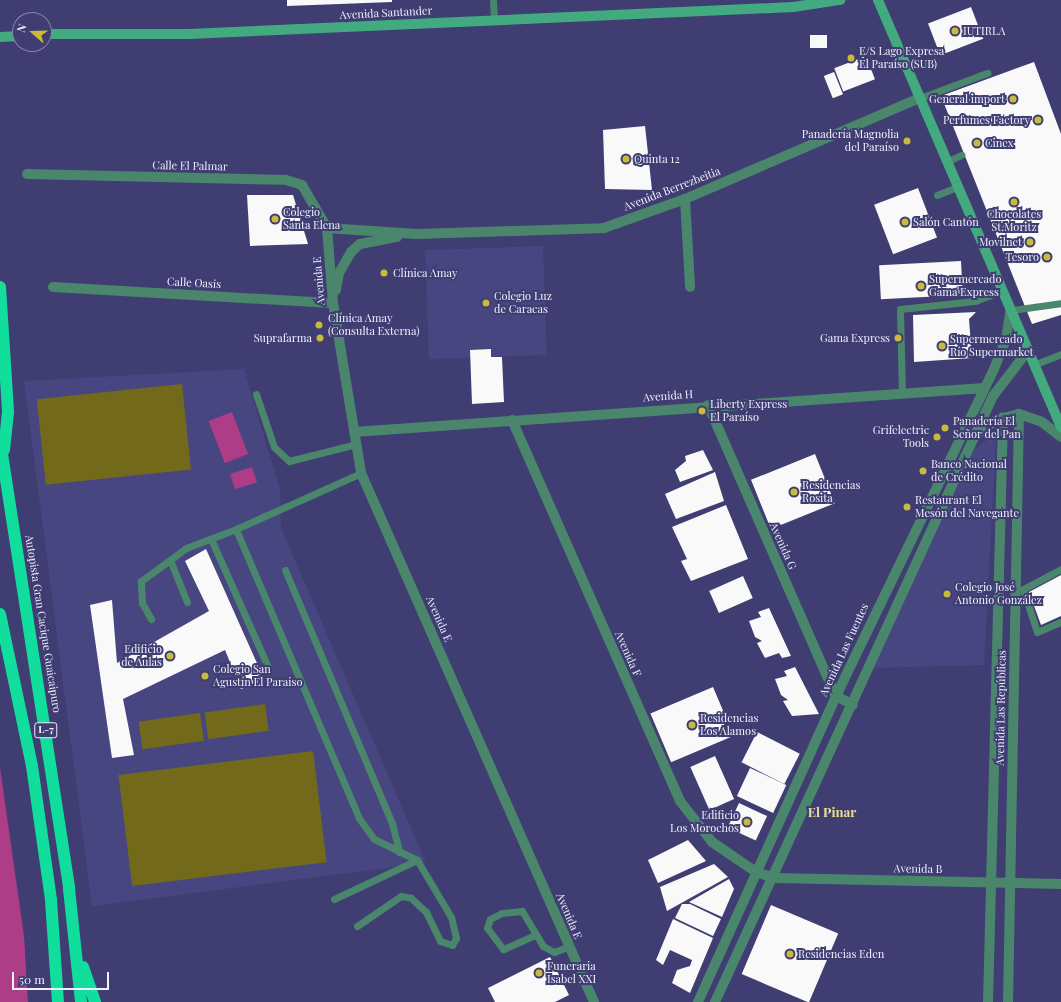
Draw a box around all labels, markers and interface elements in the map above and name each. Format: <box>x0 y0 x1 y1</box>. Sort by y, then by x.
street label: Avenida Santander <box>339 4 433 22</box>
north arrow <box>12 12 52 52</box>
text: N <box>13 22 30 34</box>
place label: IUTIRLA <box>963 24 1005 38</box>
marker: IUTIRLA <box>950 26 960 36</box>
place label: E/S Lago Expresa El Paraíso (SUB) <box>859 45 944 71</box>
marker: E/S Lago Expresa El Paraíso (SUB) <box>846 53 856 63</box>
place label: General import <box>929 92 1005 106</box>
marker: General import <box>1008 94 1018 104</box>
place label: Perfumes Factory <box>943 113 1030 127</box>
marker: Perfumes Factory <box>1033 115 1043 125</box>
place label: Panadería Magnolia del Paraíso <box>802 128 899 154</box>
marker: Panadería Magnolia del Paraíso <box>902 136 912 146</box>
place label: Cinex <box>985 136 1013 150</box>
marker: Cinex <box>972 138 982 148</box>
place label: Quinta 12 <box>634 152 680 166</box>
marker: Quinta 12 <box>621 154 631 164</box>
street label: Calle El Palmar <box>152 159 228 173</box>
street label: Avenida Berrezbeitia <box>622 164 722 214</box>
marker: Chocolates St.Moritz <box>1009 197 1019 207</box>
place label: Colegio Santa Elena <box>283 206 340 232</box>
place label: Chocolates St.Moritz <box>987 208 1041 234</box>
marker: Colegio Santa Elena <box>270 214 280 224</box>
place label: Salón Cantón <box>913 215 979 229</box>
marker: Salón Cantón <box>900 217 910 227</box>
place label: Movilnet <box>979 235 1022 249</box>
marker: Movilnet <box>1025 237 1035 247</box>
place label: Tesoro <box>1005 250 1039 264</box>
marker: Tesoro <box>1042 252 1052 262</box>
street label: Avenida E <box>310 256 328 306</box>
place label: Clínica Amay <box>393 266 458 280</box>
marker: Clínica Amay <box>378 267 390 279</box>
place label: Supermercado Gama Express <box>929 273 1001 299</box>
street label: Calle Oasis <box>167 275 221 291</box>
marker: Supermercado Gama Express <box>916 281 926 291</box>
place label: Colegio Luz de Caracas <box>494 290 552 316</box>
marker: Colegio Luz de Caracas <box>481 298 491 308</box>
place label: Clínica Amay (Consulta Externa) <box>328 312 420 338</box>
marker: Clínica Amay (Consulta Externa) <box>313 319 325 331</box>
place label: Suprafarma <box>254 331 312 345</box>
place label: Gama Express <box>820 331 890 345</box>
marker: Suprafarma <box>315 333 325 343</box>
marker: Gama Express <box>893 333 903 343</box>
place label: Supermercado Río Supermarket <box>950 333 1033 359</box>
marker: Supermercado Río Supermarket <box>937 341 947 351</box>
street label: Avenida H <box>642 388 694 404</box>
place label: Liberty Express El Paraíso <box>710 398 787 424</box>
marker: Liberty Express El Paraíso <box>697 406 707 416</box>
place label: Panadería El Señor del Pan <box>953 415 1021 441</box>
marker: Panadería El Señor del Pan <box>940 423 950 433</box>
place label: Grifelectric Tools <box>873 424 929 450</box>
marker: Grifelectric Tools <box>932 432 942 442</box>
place label: Banco Nacional de Crédito <box>931 458 1007 484</box>
marker: Banco Nacional de Crédito <box>918 466 928 476</box>
place label: Residencias Rosita <box>802 479 860 505</box>
marker: Residencias Rosita <box>789 487 799 497</box>
place label: Restaurant El Mesón del Navegante <box>915 494 1019 520</box>
marker: Restaurant El Mesón del Navegante <box>902 502 912 512</box>
street label: Avenida G <box>767 521 799 571</box>
street label: Autopista Gran Cacique Guaicaipuro <box>22 534 64 714</box>
place label: Colegio José Antonio González <box>955 581 1042 607</box>
marker: Colegio José Antonio González <box>942 589 952 599</box>
street label: Avenida E <box>423 594 455 644</box>
street label: Avenida Las Fuentes <box>817 601 871 699</box>
street label: Avenida F <box>612 629 644 679</box>
place label: Edificio de Aulas <box>121 643 162 669</box>
street label: Avenida Las Repúblicas <box>993 650 1009 766</box>
marker: Edificio de Aulas <box>165 651 175 661</box>
place label: Colegio San Agustín El Paraiso <box>213 663 302 689</box>
marker: Colegio San Agustín El Paraiso <box>200 671 210 681</box>
place label: Residencias Los Alamos <box>700 712 758 738</box>
marker: Residencias Los Alamos <box>687 720 697 730</box>
road number: L-7 <box>34 722 58 738</box>
district label: El Pinar <box>808 804 856 820</box>
place label: Edificio Los Morochos <box>670 809 739 835</box>
marker: Edificio Los Morochos <box>742 817 752 827</box>
street label: Avenida B <box>893 862 943 876</box>
street label: Avenida E <box>553 891 585 941</box>
place label: Residencias Eden <box>798 947 884 961</box>
marker: Residencias Eden <box>785 949 795 959</box>
place label: Funeraria Isabel XXI <box>547 960 596 986</box>
scale bar <box>14 964 111 990</box>
marker: Funeraria Isabel XXI <box>534 968 544 978</box>
text: 50 m <box>19 971 45 987</box>

